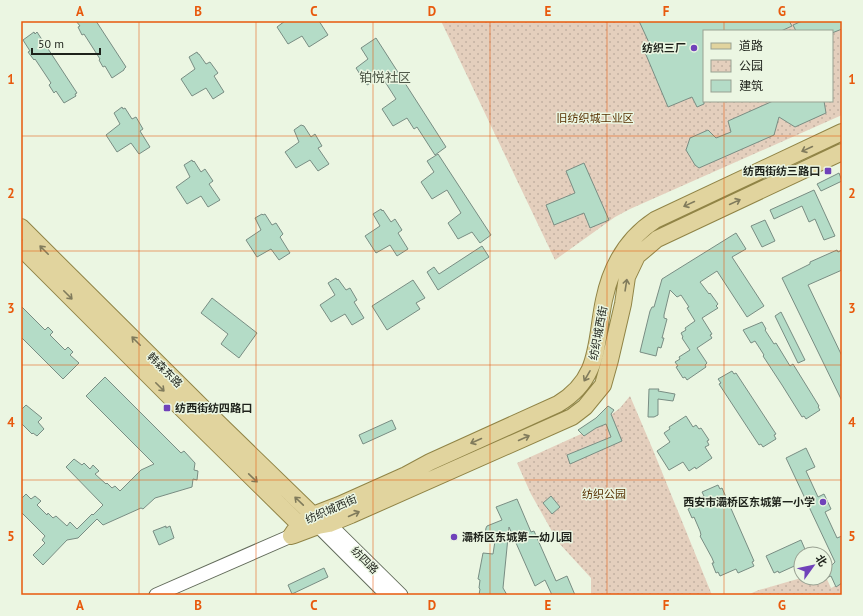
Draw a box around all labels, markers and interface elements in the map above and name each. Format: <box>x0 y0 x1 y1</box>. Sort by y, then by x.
text: A <box>76 3 84 20</box>
text: B <box>194 3 202 20</box>
text: C <box>310 3 318 20</box>
text: D <box>428 3 436 20</box>
text: E <box>545 3 552 20</box>
text: F <box>663 3 670 20</box>
text: G <box>778 3 786 20</box>
scale bar <box>32 30 100 56</box>
legend <box>703 30 833 102</box>
text: 50 m <box>38 36 64 51</box>
text: 道路 <box>739 38 763 53</box>
place label: 纺织三厂 <box>642 41 686 55</box>
marker: 纺织三厂 <box>689 43 699 53</box>
text: 公园 <box>739 58 763 73</box>
district label: 铂悦社区 <box>359 69 411 86</box>
text: 1 <box>7 71 15 88</box>
text: 1 <box>848 71 856 88</box>
text: 建筑 <box>739 78 763 93</box>
park label: 旧纺织城工业区 <box>557 111 634 125</box>
one-way arrow <box>801 146 813 153</box>
place label: 纺西街纺三路口 <box>743 164 820 178</box>
marker: 纺西街纺三路口 <box>823 166 833 176</box>
text: 2 <box>7 185 15 202</box>
text: 2 <box>848 185 856 202</box>
one-way arrow <box>729 198 741 205</box>
one-way arrow <box>683 201 695 208</box>
one-way arrow <box>39 245 49 255</box>
one-way arrow <box>622 279 630 292</box>
one-way arrow <box>63 290 73 300</box>
text: 3 <box>7 300 15 317</box>
text: 3 <box>848 300 856 317</box>
street label: 纺织城西街 <box>586 305 610 361</box>
one-way arrow <box>131 336 141 346</box>
street label: 韩森东路 <box>144 349 186 391</box>
one-way arrow <box>582 370 590 382</box>
one-way arrow <box>155 382 165 392</box>
place label: 纺西街纺四路口 <box>175 401 252 415</box>
marker: 纺西街纺四路口 <box>162 403 172 413</box>
text: 4 <box>7 414 15 431</box>
text: 4 <box>848 414 856 431</box>
one-way arrow <box>518 434 530 441</box>
one-way arrow <box>471 438 483 445</box>
one-way arrow <box>248 474 258 483</box>
park label: 纺织公园 <box>582 487 626 501</box>
street label: 纺织城西街 <box>303 491 359 527</box>
place label: 西安市灞桥区东城第一小学 <box>683 495 815 509</box>
one-way arrow <box>294 496 304 506</box>
marker: 西安市灞桥区东城第一小学 <box>818 497 828 507</box>
one-way arrow <box>348 510 360 517</box>
text: 5 <box>7 528 15 545</box>
text: 5 <box>848 528 856 545</box>
place label: 灞桥区东城第一幼儿园 <box>462 530 572 544</box>
marker: 灞桥区东城第一幼儿园 <box>449 532 459 542</box>
street label: 纺四路 <box>348 543 382 577</box>
north arrow <box>793 546 833 586</box>
text: 北 <box>813 552 830 569</box>
text: A <box>76 597 84 614</box>
text: B <box>194 597 202 614</box>
text: C <box>310 597 318 614</box>
text: D <box>428 597 436 614</box>
text: E <box>545 597 552 614</box>
text: F <box>663 597 670 614</box>
text: G <box>778 597 786 614</box>

